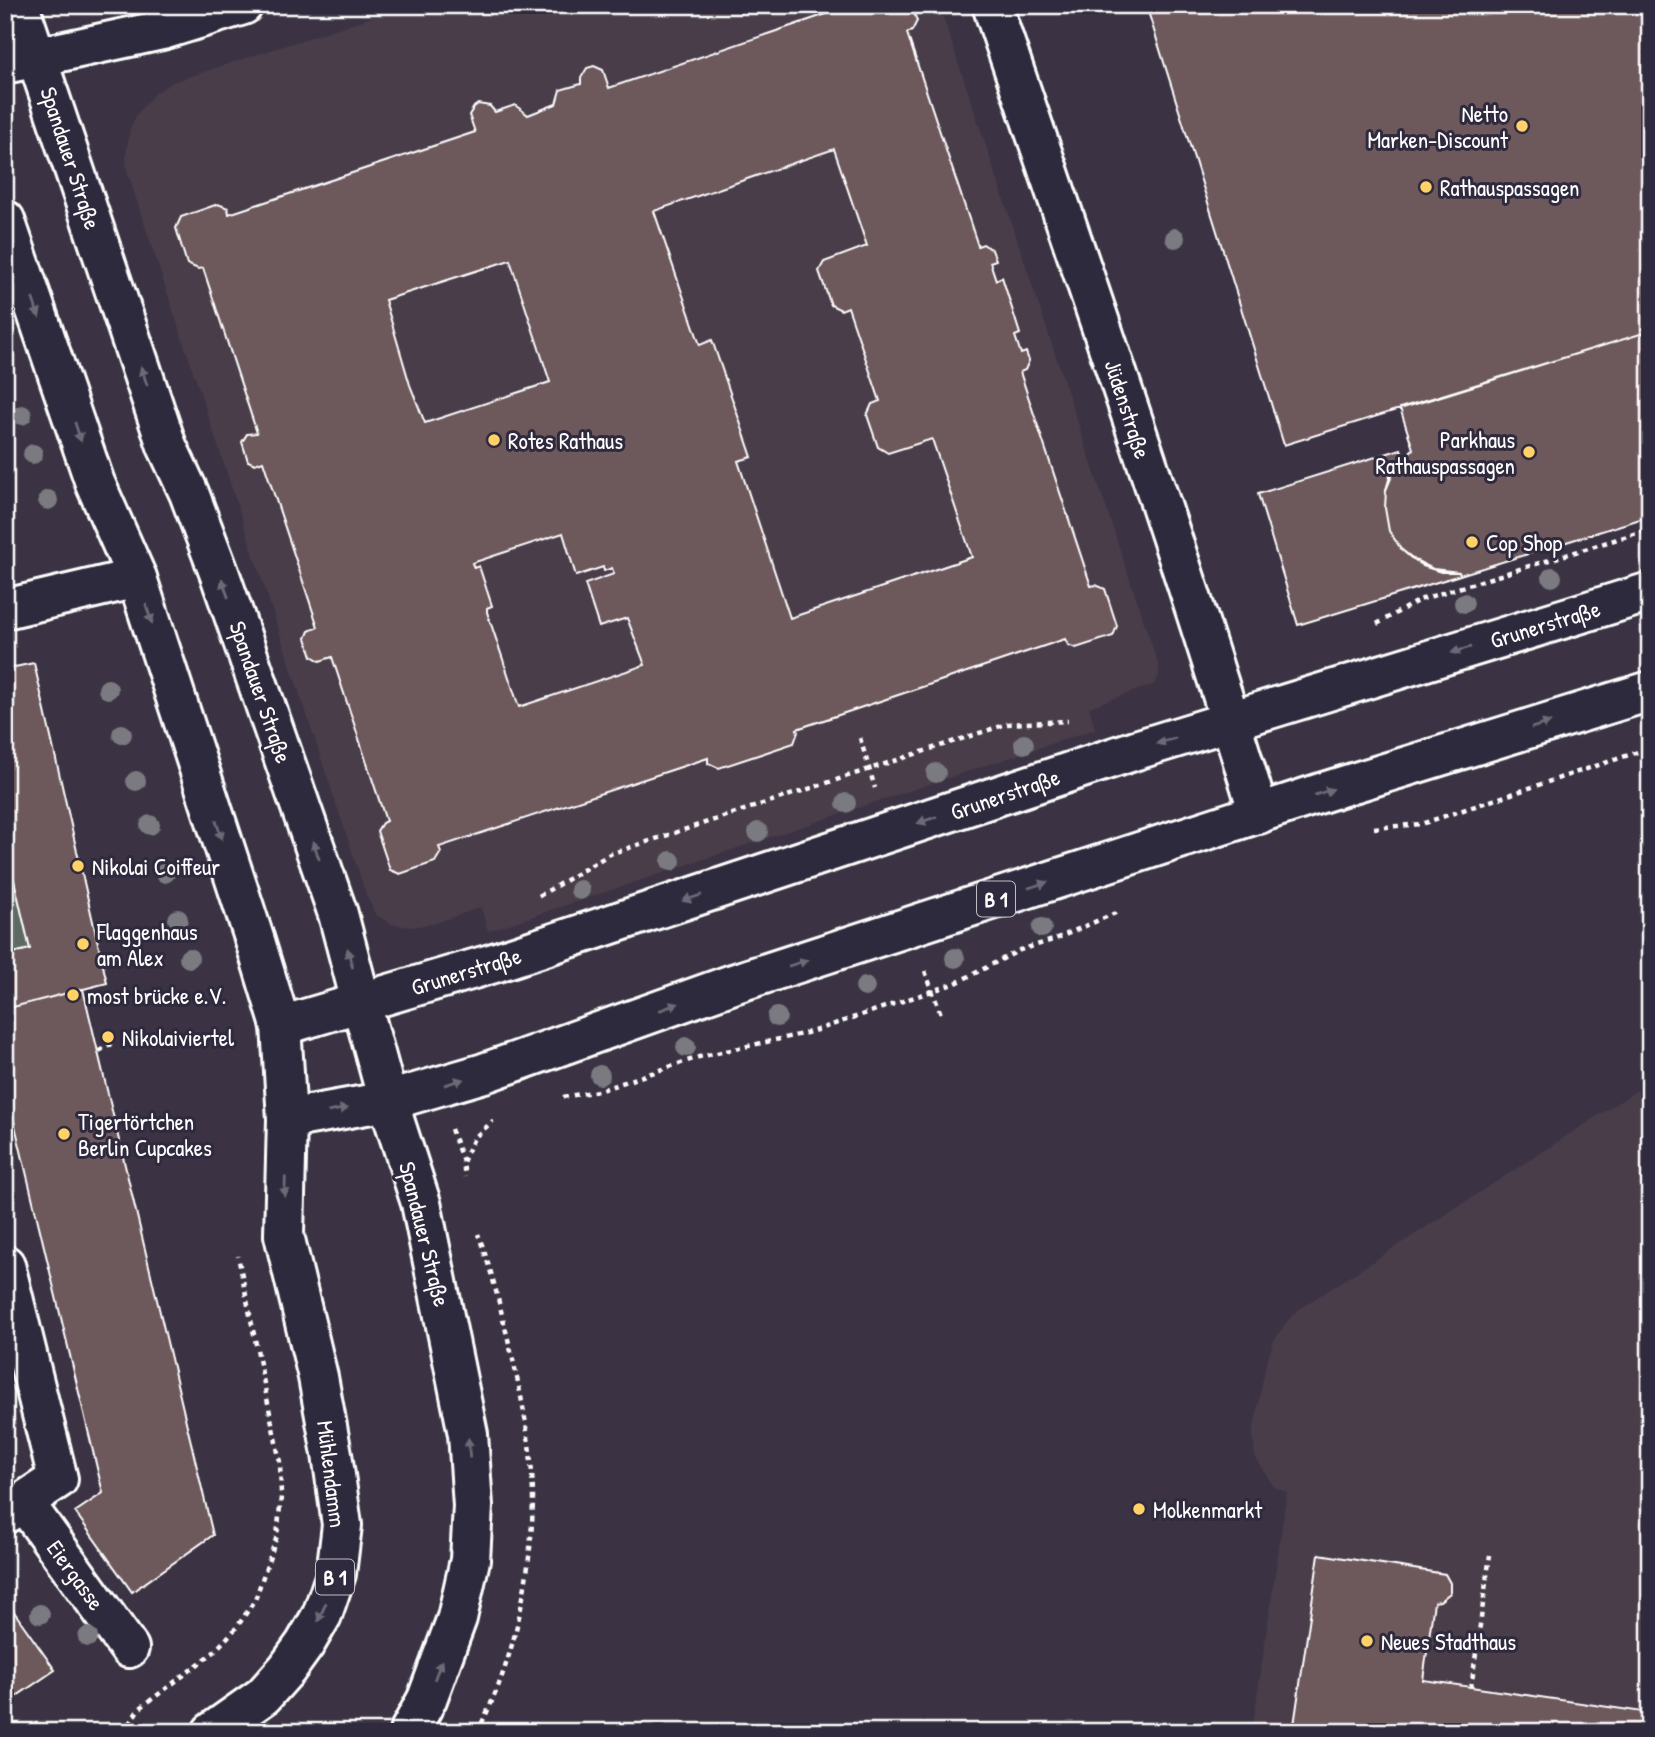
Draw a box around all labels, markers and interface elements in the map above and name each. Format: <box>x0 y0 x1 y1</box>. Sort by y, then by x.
street label: Spandauer Straße <box>33 83 109 233</box>
place label: Netto Marken-Discount <box>1367 98 1509 155</box>
marker: Netto Marken-Discount <box>1514 118 1530 134</box>
place label: Rathauspassagen <box>1440 172 1579 203</box>
marker: Rathauspassagen <box>1418 179 1434 195</box>
one-way arrow <box>31 297 42 318</box>
street label: Jüdenstraße <box>1097 356 1159 462</box>
one-way arrow <box>138 365 149 386</box>
one-way arrow <box>74 422 84 443</box>
place label: Parkhaus Rathauspassagen <box>1376 424 1515 481</box>
place label: Rotes Rathaus <box>508 425 623 456</box>
marker: Rotes Rathaus <box>486 432 502 448</box>
marker: Parkhaus Rathauspassagen <box>1521 444 1537 460</box>
place label: Cop Shop <box>1486 527 1562 558</box>
marker: Cop Shop <box>1464 534 1480 550</box>
one-way arrow <box>219 578 230 599</box>
street label: Grunerstraße <box>1486 593 1604 655</box>
one-way arrow <box>144 603 155 624</box>
street label: Spandauer Straße <box>222 617 300 767</box>
one-way arrow <box>1450 645 1471 655</box>
one-way arrow <box>1531 719 1552 729</box>
one-way arrow <box>1155 736 1176 747</box>
street label: Grunerstraße <box>946 761 1064 827</box>
one-way arrow <box>1313 786 1334 797</box>
one-way arrow <box>916 815 937 826</box>
one-way arrow <box>214 820 225 841</box>
one-way arrow <box>310 839 321 860</box>
place label: Nikolai Coiffeur <box>92 851 220 882</box>
marker: Nikolai Coiffeur <box>70 858 86 874</box>
one-way arrow <box>1027 880 1048 890</box>
road number: B 1 <box>977 881 1015 916</box>
one-way arrow <box>681 894 702 904</box>
place label: Flaggenhaus am Alex <box>96 916 198 973</box>
marker: Flaggenhaus am Alex <box>75 936 91 952</box>
street label: Grunerstraße <box>407 940 525 1002</box>
one-way arrow <box>344 947 355 969</box>
one-way arrow <box>788 957 809 968</box>
place label: most brücke e.V. <box>87 980 226 1011</box>
marker: most brücke e.V. <box>65 987 81 1003</box>
one-way arrow <box>658 1001 679 1012</box>
place label: Nikolaiviertel <box>122 1022 235 1053</box>
marker: Nikolaiviertel <box>100 1029 116 1045</box>
one-way arrow <box>444 1077 465 1087</box>
one-way arrow <box>327 1104 349 1115</box>
place label: Tigertörtchen Berlin Cupcakes <box>78 1106 212 1163</box>
marker: Tigertörtchen Berlin Cupcakes <box>56 1126 72 1142</box>
street label: Spandauer Straße <box>392 1158 458 1310</box>
one-way arrow <box>279 1177 291 1199</box>
street label: Mühlendamm <box>310 1419 354 1529</box>
one-way arrow <box>463 1436 474 1458</box>
place label: Molkenmarkt <box>1153 1494 1263 1525</box>
marker: Molkenmarkt <box>1131 1501 1147 1517</box>
street label: Eiergasse <box>40 1534 112 1616</box>
road number: B 1 <box>316 1560 354 1594</box>
one-way arrow <box>316 1602 327 1623</box>
place label: Neues Stadthaus <box>1381 1626 1516 1657</box>
marker: Neues Stadthaus <box>1359 1633 1375 1649</box>
one-way arrow <box>433 1660 444 1681</box>

